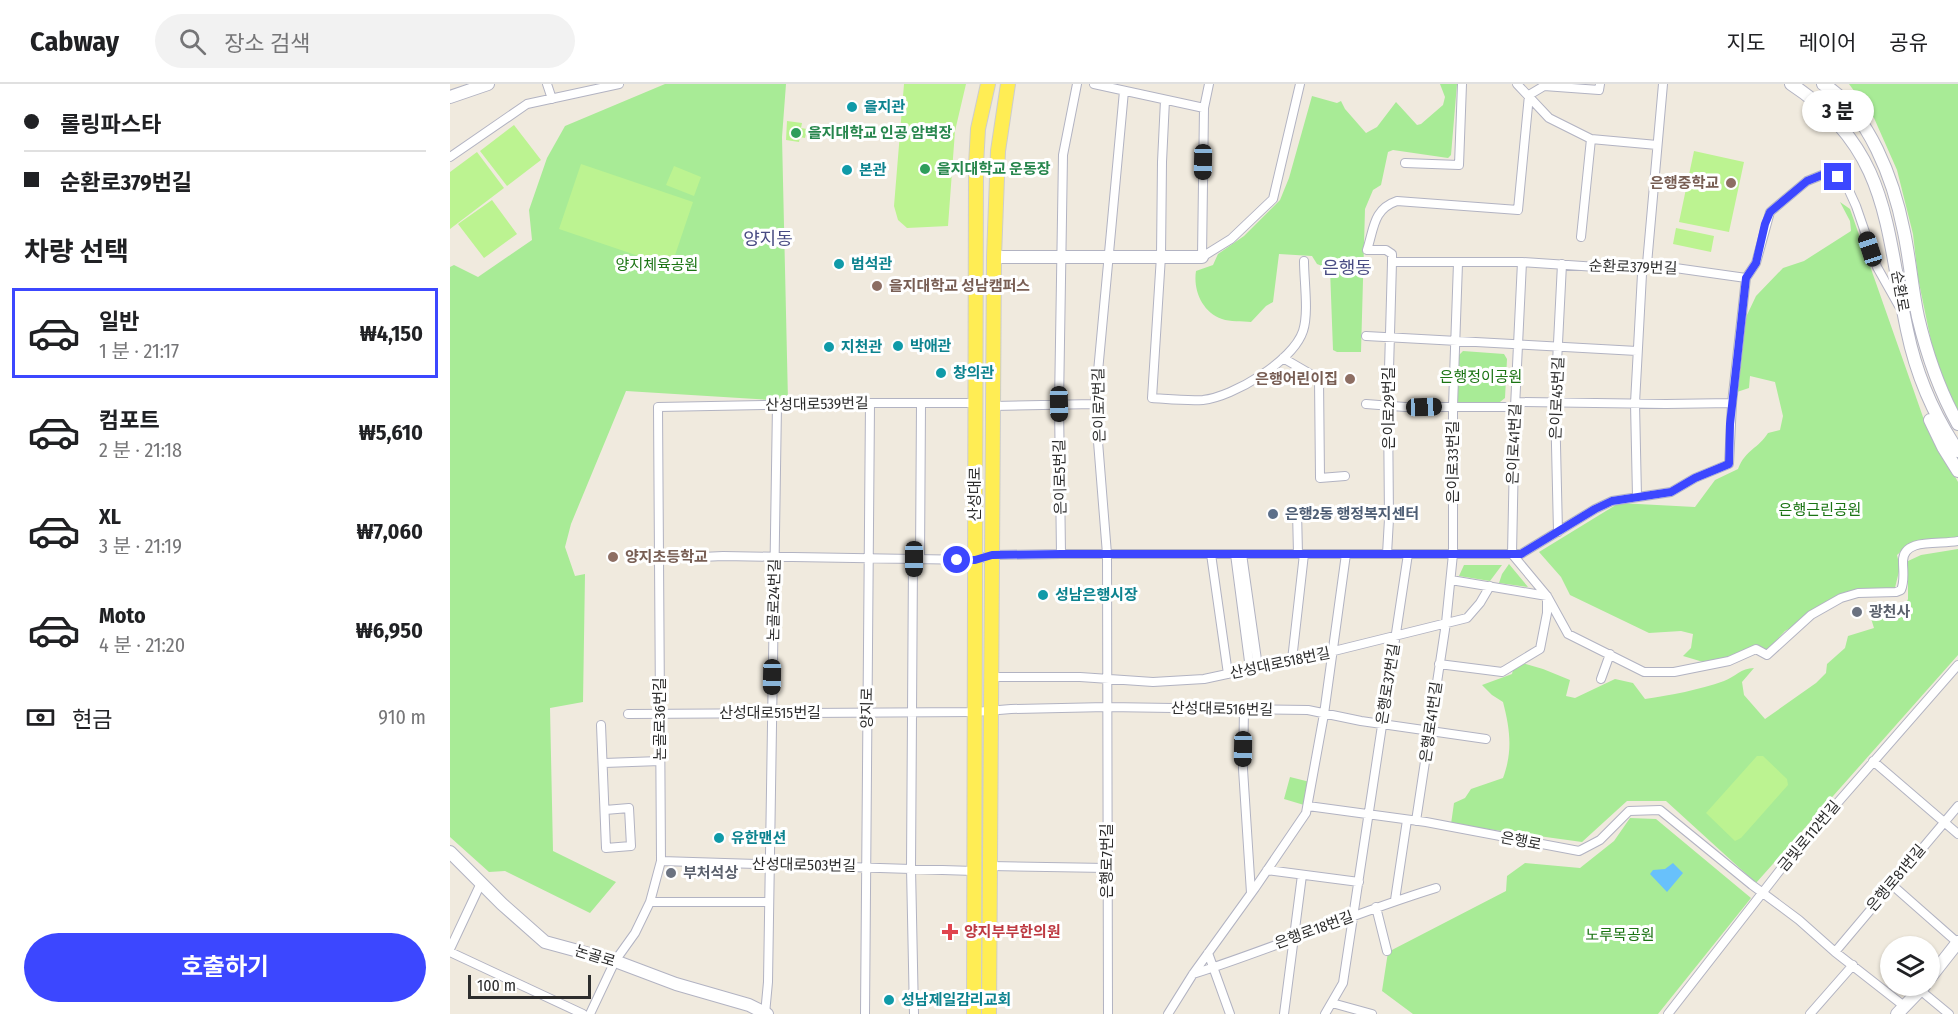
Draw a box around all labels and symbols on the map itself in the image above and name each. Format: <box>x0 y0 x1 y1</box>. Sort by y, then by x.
callout: 3 분 <box>1802 90 1874 132</box>
place label: 을지관 <box>864 98 906 116</box>
marker: 을지관 <box>845 100 859 114</box>
place label: 을지대학교 인공 암벽장 <box>808 124 952 142</box>
marker: 을지대학교 인공 암벽장 <box>789 126 803 140</box>
car <box>1194 144 1212 180</box>
place label: 을지대학교 운동장 <box>937 160 1051 178</box>
place label: 본관 <box>859 161 887 179</box>
marker: 을지대학교 운동장 <box>918 162 932 176</box>
marker: 본관 <box>840 163 854 177</box>
route end <box>1824 163 1851 190</box>
place label: 은행중학교 <box>1650 174 1719 192</box>
marker: 은행중학교 <box>1724 176 1738 190</box>
district label: 양지동 <box>743 228 793 250</box>
car <box>1856 229 1884 269</box>
place label: 범석관 <box>851 255 893 273</box>
park label: 양지체육공원 <box>616 256 698 274</box>
street label: 순환로379번길 <box>1588 256 1678 278</box>
marker: 범석관 <box>832 257 846 271</box>
district label: 은행동 <box>1322 257 1372 279</box>
street label: 순환로 <box>1888 269 1912 313</box>
place label: 을지대학교 성남캠퍼스 <box>889 277 1030 295</box>
marker: 을지대학교 성남캠퍼스 <box>870 279 884 293</box>
place label: 박애관 <box>910 337 952 355</box>
place label: 지천관 <box>841 338 883 356</box>
marker: 박애관 <box>891 339 905 353</box>
marker: 지천관 <box>822 340 836 354</box>
street label: 은이로45번길 <box>1547 356 1567 440</box>
place label: 창의관 <box>953 364 995 382</box>
marker: 창의관 <box>934 366 948 380</box>
street label: 은이로7번길 <box>1089 367 1109 443</box>
street label: 은이로29번길 <box>1380 367 1398 449</box>
park label: 은행정이공원 <box>1440 368 1522 386</box>
place label: 은행어린이집 <box>1255 370 1338 388</box>
marker: 은행어린이집 <box>1343 372 1357 386</box>
car <box>1050 386 1068 422</box>
street label: 산성대로539번길 <box>765 394 869 414</box>
car <box>1406 397 1442 417</box>
street label: 은이로41번길 <box>1504 403 1524 485</box>
street label: 은이로33번길 <box>1444 421 1462 503</box>
street label: 은이로5번길 <box>1050 439 1070 515</box>
street label: 산성대로 <box>966 466 984 522</box>
park label: 은행근린공원 <box>1779 501 1861 519</box>
place label: 은행2동 행정복지센터 <box>1285 505 1419 523</box>
marker: 은행2동 행정복지센터 <box>1266 507 1280 521</box>
car <box>905 541 923 577</box>
route start <box>943 546 970 573</box>
place label: 양지초등학교 <box>625 548 708 566</box>
marker: 양지초등학교 <box>606 550 620 564</box>
street label: 논골로24번길 <box>764 559 784 641</box>
place label: 성남은행시장 <box>1055 586 1138 604</box>
marker: 성남은행시장 <box>1036 588 1050 602</box>
place label: 광천사 <box>1869 603 1911 621</box>
marker: 광천사 <box>1850 605 1864 619</box>
street label: 은행로37번길 <box>1373 642 1403 726</box>
street label: 산성대로518번길 <box>1228 644 1332 682</box>
car <box>763 659 781 695</box>
street label: 논골로36번길 <box>651 677 669 761</box>
street label: 은행로41번길 <box>1416 680 1446 764</box>
street label: 양지로 <box>858 687 876 729</box>
street label: 산성대로516번길 <box>1171 699 1273 719</box>
street label: 산성대로515번길 <box>719 704 821 722</box>
car <box>1234 731 1252 767</box>
street label: 금빛로112번길 <box>1774 797 1844 875</box>
street label: 은행로7번길 <box>1098 823 1116 899</box>
street label: 은행로 <box>1499 828 1543 854</box>
place label: 유한맨션 <box>731 829 786 847</box>
marker: 유한맨션 <box>712 831 726 845</box>
street label: 은행로81번길 <box>1863 841 1929 915</box>
street label: 산성대로503번길 <box>752 855 856 875</box>
place label: 부처석상 <box>683 864 738 882</box>
marker: 부처석상 <box>664 866 678 880</box>
street label: 은행로18번길 <box>1272 907 1356 953</box>
marker: 양지부부한의원 <box>941 923 959 941</box>
place label: 양지부부한의원 <box>964 923 1061 941</box>
park label: 노루목공원 <box>1585 926 1655 944</box>
street label: 논골로 <box>573 941 617 971</box>
scale bar <box>468 972 591 1000</box>
place label: 성남제일감리교회 <box>901 991 1011 1009</box>
marker: 성남제일감리교회 <box>882 993 896 1007</box>

